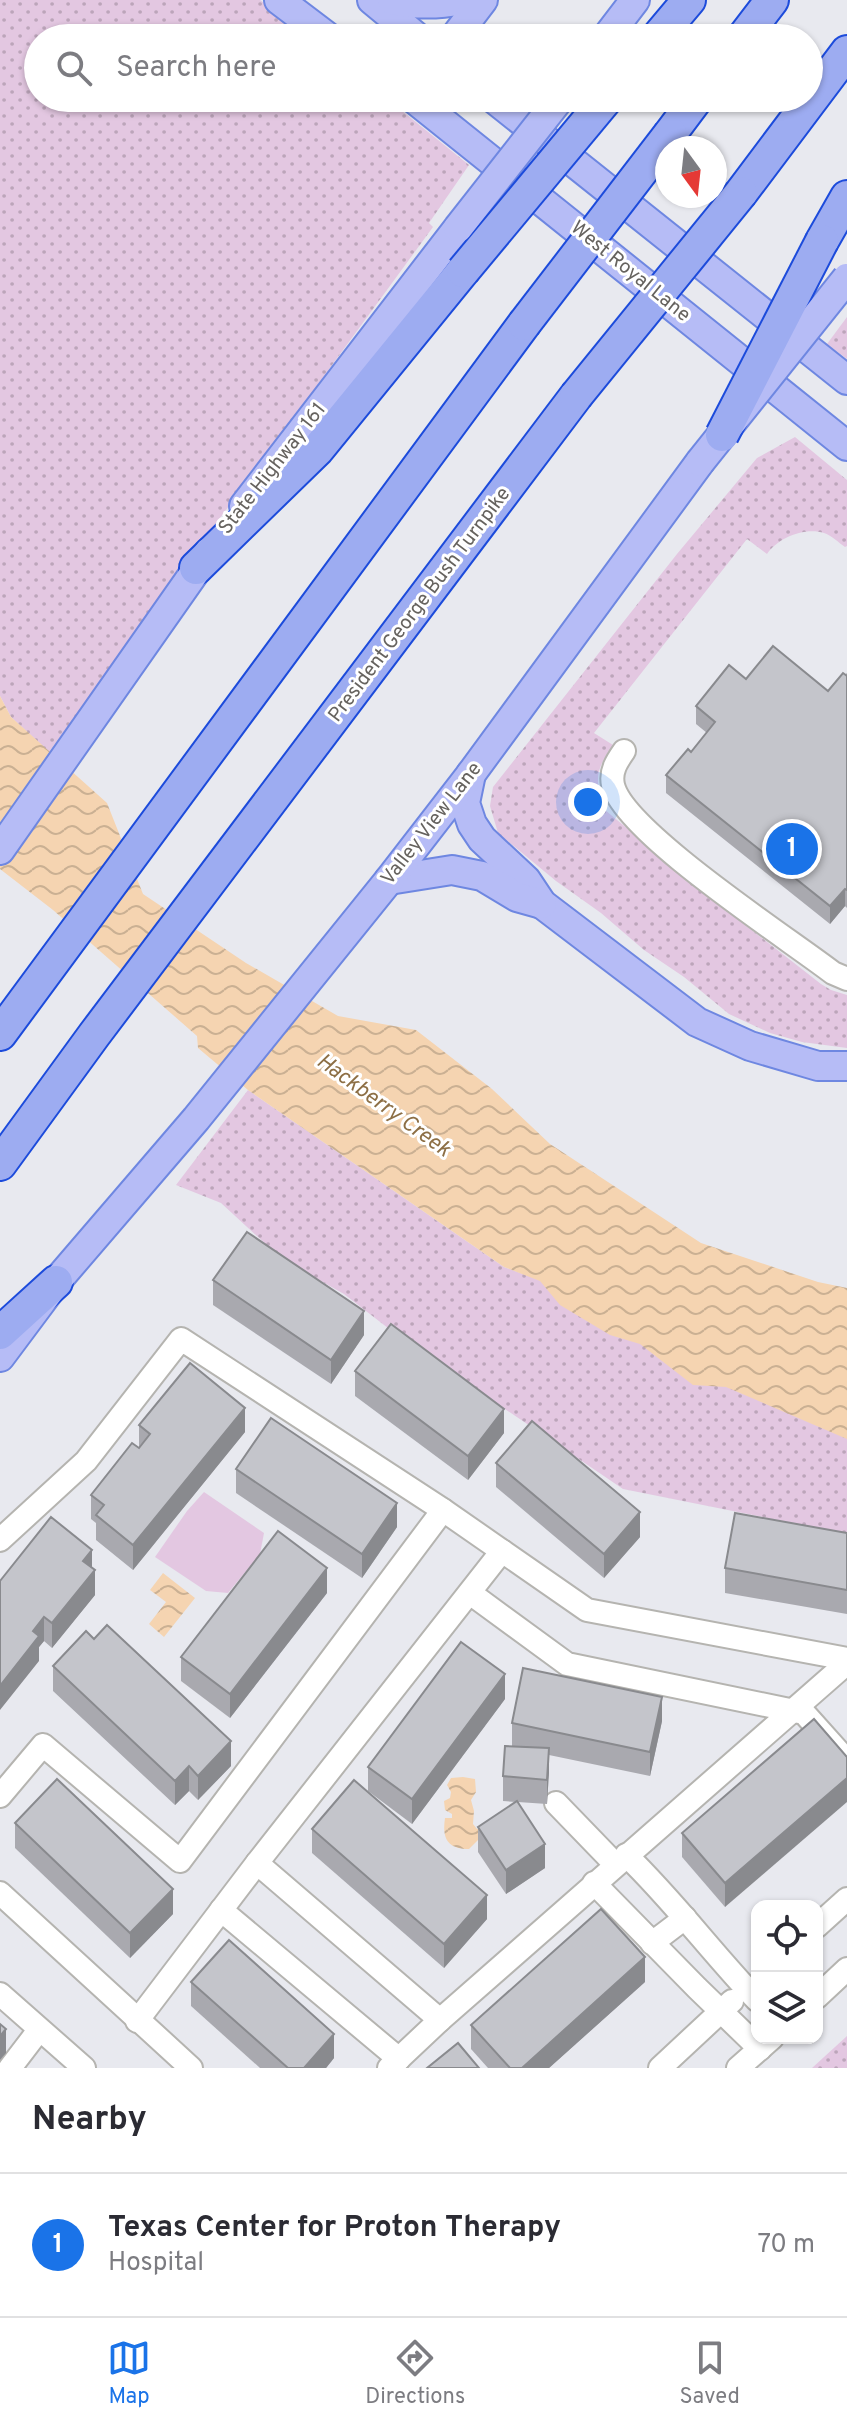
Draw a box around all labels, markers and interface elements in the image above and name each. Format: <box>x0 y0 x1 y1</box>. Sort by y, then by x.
search box <box>24 24 823 112</box>
icon: search <box>52 46 96 90</box>
text: Search here <box>116 50 276 87</box>
north arrow <box>655 136 727 208</box>
street label: West Royal Lane <box>565 216 695 328</box>
street label: State Highway 161 <box>213 398 333 540</box>
street label: President George Bush Turnpike <box>323 482 517 728</box>
street label: Valley View Lane <box>376 757 488 891</box>
your location <box>568 782 608 822</box>
pin: 1 <box>766 819 818 879</box>
water label: Hackberry Creek <box>311 1048 456 1164</box>
map controls <box>751 1900 823 2044</box>
button: locate <box>751 1900 823 1972</box>
button: layers <box>751 1972 823 2044</box>
text: Nearby <box>32 2099 147 2142</box>
text: Texas Center for Proton Therapy <box>108 2210 561 2247</box>
text: 1 <box>53 2229 63 2262</box>
text: 70 m <box>757 2229 815 2262</box>
text: Hospital <box>108 2247 204 2280</box>
tab: Map <box>107 2336 151 2411</box>
tab: Directions <box>365 2336 465 2411</box>
tab: Saved <box>679 2336 740 2411</box>

